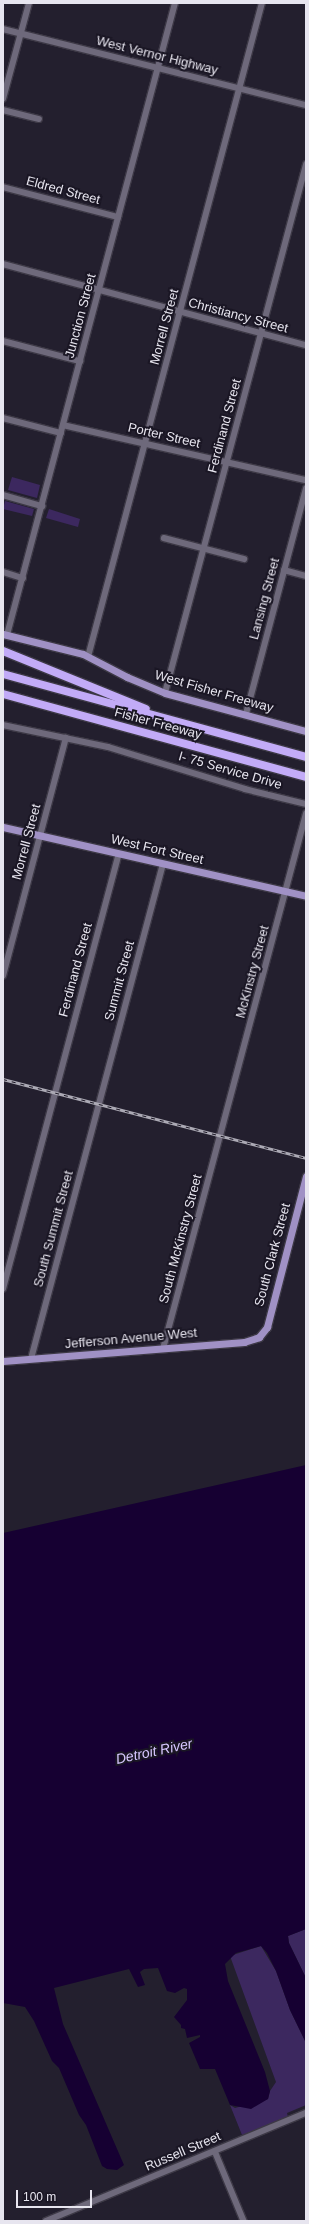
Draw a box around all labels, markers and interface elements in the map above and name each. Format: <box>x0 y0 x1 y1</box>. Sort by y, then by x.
street label: West Vernor Highway <box>95 33 219 79</box>
street label: Eldred Street <box>24 174 102 208</box>
street label: Junction Street <box>62 272 100 360</box>
street label: Morrell Street <box>147 287 183 367</box>
street label: Christiancy Street <box>186 295 290 337</box>
street label: Ferdinand Street <box>205 377 245 475</box>
street label: Porter Street <box>126 420 202 452</box>
street label: Lansing Street <box>247 556 283 642</box>
street label: West Fisher Freeway <box>153 668 275 716</box>
street label: Fisher Freeway <box>113 705 203 743</box>
street label: I- 75 Service Drive <box>176 749 284 793</box>
street label: Morrell Street <box>9 802 45 882</box>
street label: West Fort Street <box>109 832 205 868</box>
street label: Ferdinand Street <box>56 921 96 1019</box>
street label: McKinstry Street <box>233 924 273 1020</box>
street label: Summit Street <box>102 939 138 1023</box>
street label: South Summit Street <box>31 1169 77 1289</box>
street label: South McKinstry Street <box>156 1173 206 1305</box>
street label: South Clark Street <box>252 1202 294 1308</box>
street label: Jefferson Avenue West <box>64 1325 198 1353</box>
water label: Detroit River <box>114 1735 194 1767</box>
street label: Russell Street <box>143 2129 223 2175</box>
scale bar <box>18 2182 94 2208</box>
text: 100 m <box>23 2190 56 2204</box>

